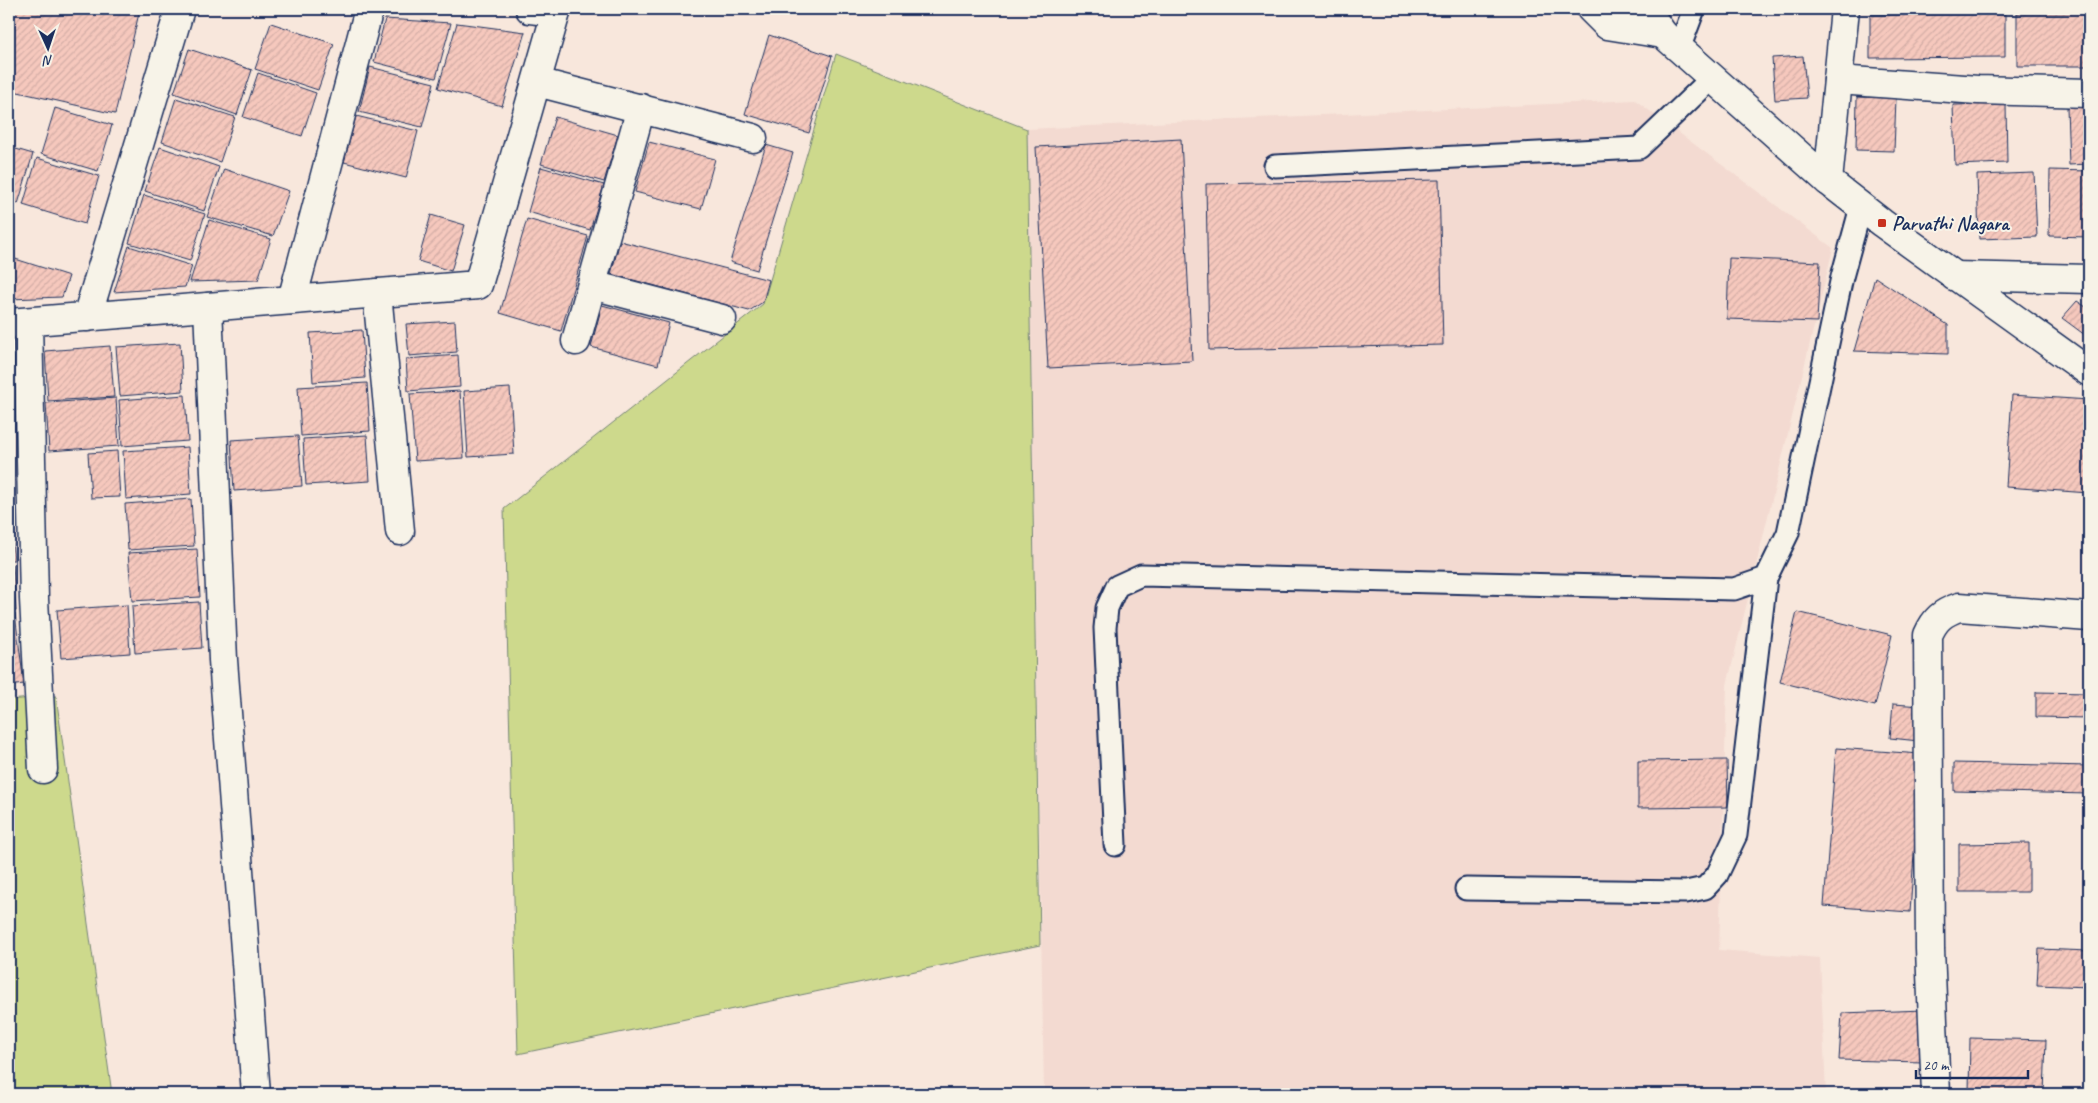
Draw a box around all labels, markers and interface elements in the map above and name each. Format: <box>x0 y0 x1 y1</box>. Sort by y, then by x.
north arrow <box>22 22 72 72</box>
text: N <box>42 52 53 69</box>
place label: Parvathi Nagara <box>1892 211 2010 236</box>
marker: Parvathi Nagara <box>1876 217 1888 229</box>
scale bar <box>1916 1048 2028 1080</box>
text: 20 m <box>1923 1056 1950 1075</box>

